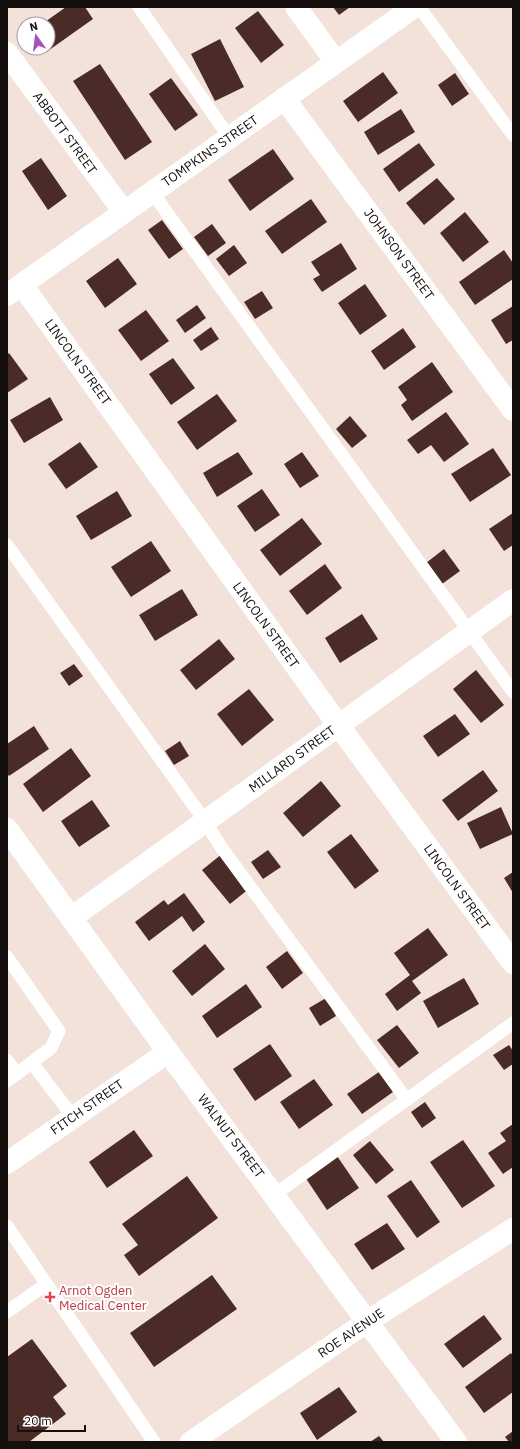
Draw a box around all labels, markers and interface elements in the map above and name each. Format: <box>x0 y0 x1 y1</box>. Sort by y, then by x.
north arrow <box>16 16 56 56</box>
text: N <box>28 19 39 34</box>
street label: ABBOTT STREET <box>29 88 101 178</box>
street label: TOMPKINS STREET <box>159 111 262 191</box>
street label: JOHNSON STREET <box>360 205 438 304</box>
street label: LINCOLN STREET <box>41 316 115 409</box>
street label: LINCOLN STREET <box>229 579 303 672</box>
street label: MILLARD STREET <box>245 721 339 796</box>
street label: LINCOLN STREET <box>420 841 494 934</box>
street label: FITCH STREET <box>47 1075 127 1139</box>
street label: WALNUT STREET <box>194 1091 268 1182</box>
place label: Arnot Ogden Medical Center <box>59 1282 147 1314</box>
marker: Arnot Ogden Medical Center <box>44 1291 56 1303</box>
street label: ROE AVENUE <box>314 1304 388 1362</box>
scale bar <box>18 1407 85 1433</box>
text: 20 m <box>24 1413 52 1428</box>

